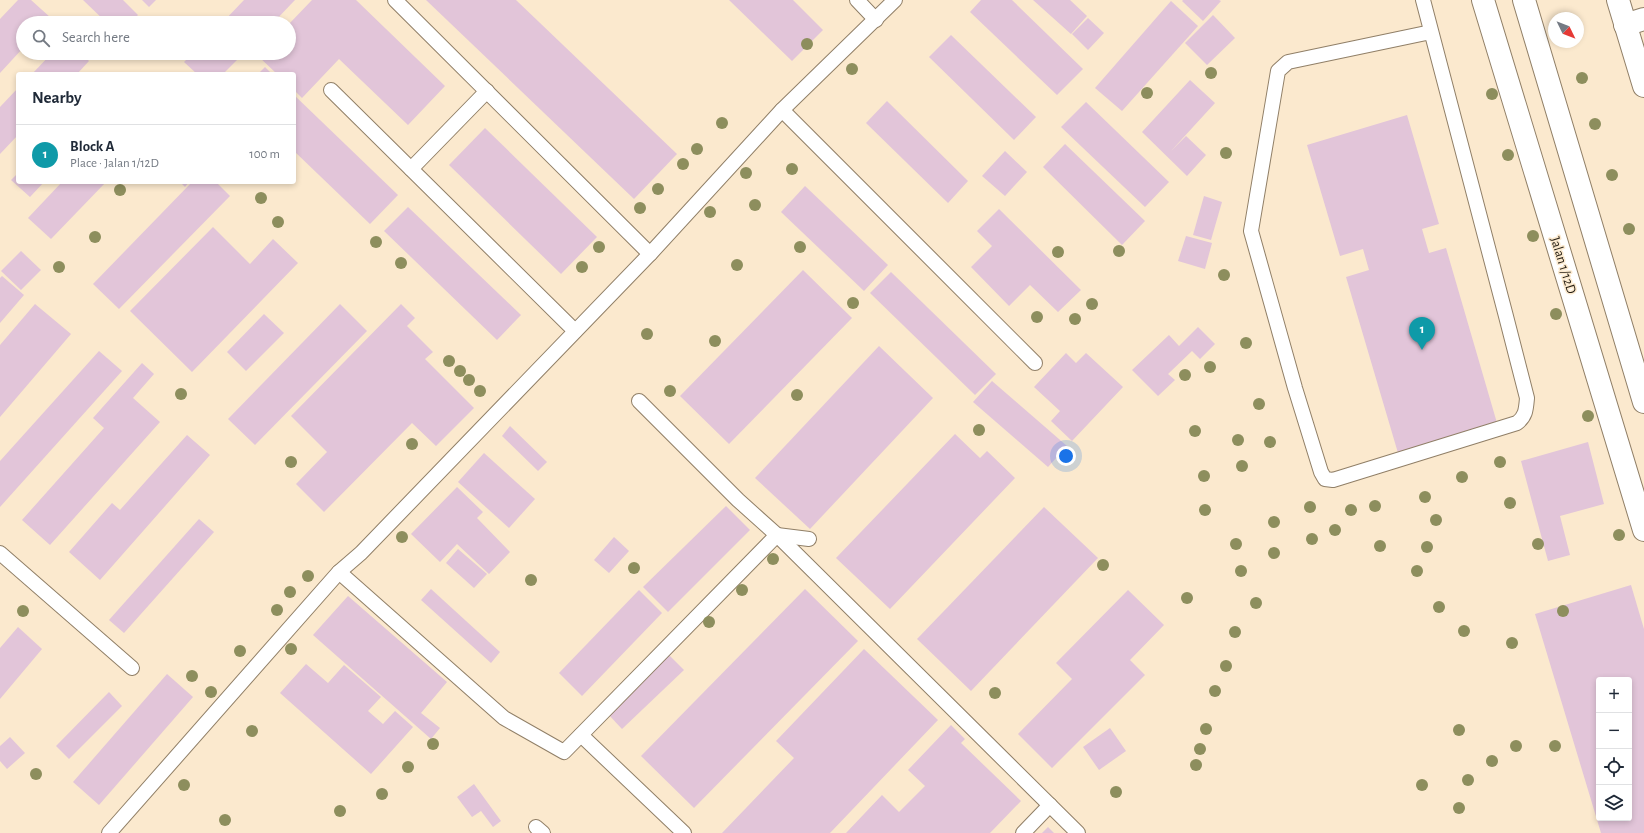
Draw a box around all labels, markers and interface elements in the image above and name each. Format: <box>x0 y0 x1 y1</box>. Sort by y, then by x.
north arrow <box>1548 12 1584 48</box>
search box <box>16 16 296 60</box>
icon: search <box>30 27 52 49</box>
text: Search here <box>62 30 130 45</box>
text: Nearby <box>32 89 82 106</box>
text: Block A <box>70 139 114 154</box>
text: 1 <box>43 148 47 161</box>
text: 100 m <box>249 148 280 161</box>
text: Place · Jalan 1/12D <box>70 157 159 170</box>
street label: Jalan 1/12D <box>1548 235 1578 296</box>
pin: 1 <box>1409 317 1435 350</box>
your location <box>1056 446 1076 466</box>
map controls <box>1596 677 1632 821</box>
button: + <box>1596 677 1632 713</box>
button: − <box>1596 713 1632 749</box>
button: locate <box>1596 749 1632 785</box>
button: layers <box>1596 785 1632 821</box>

